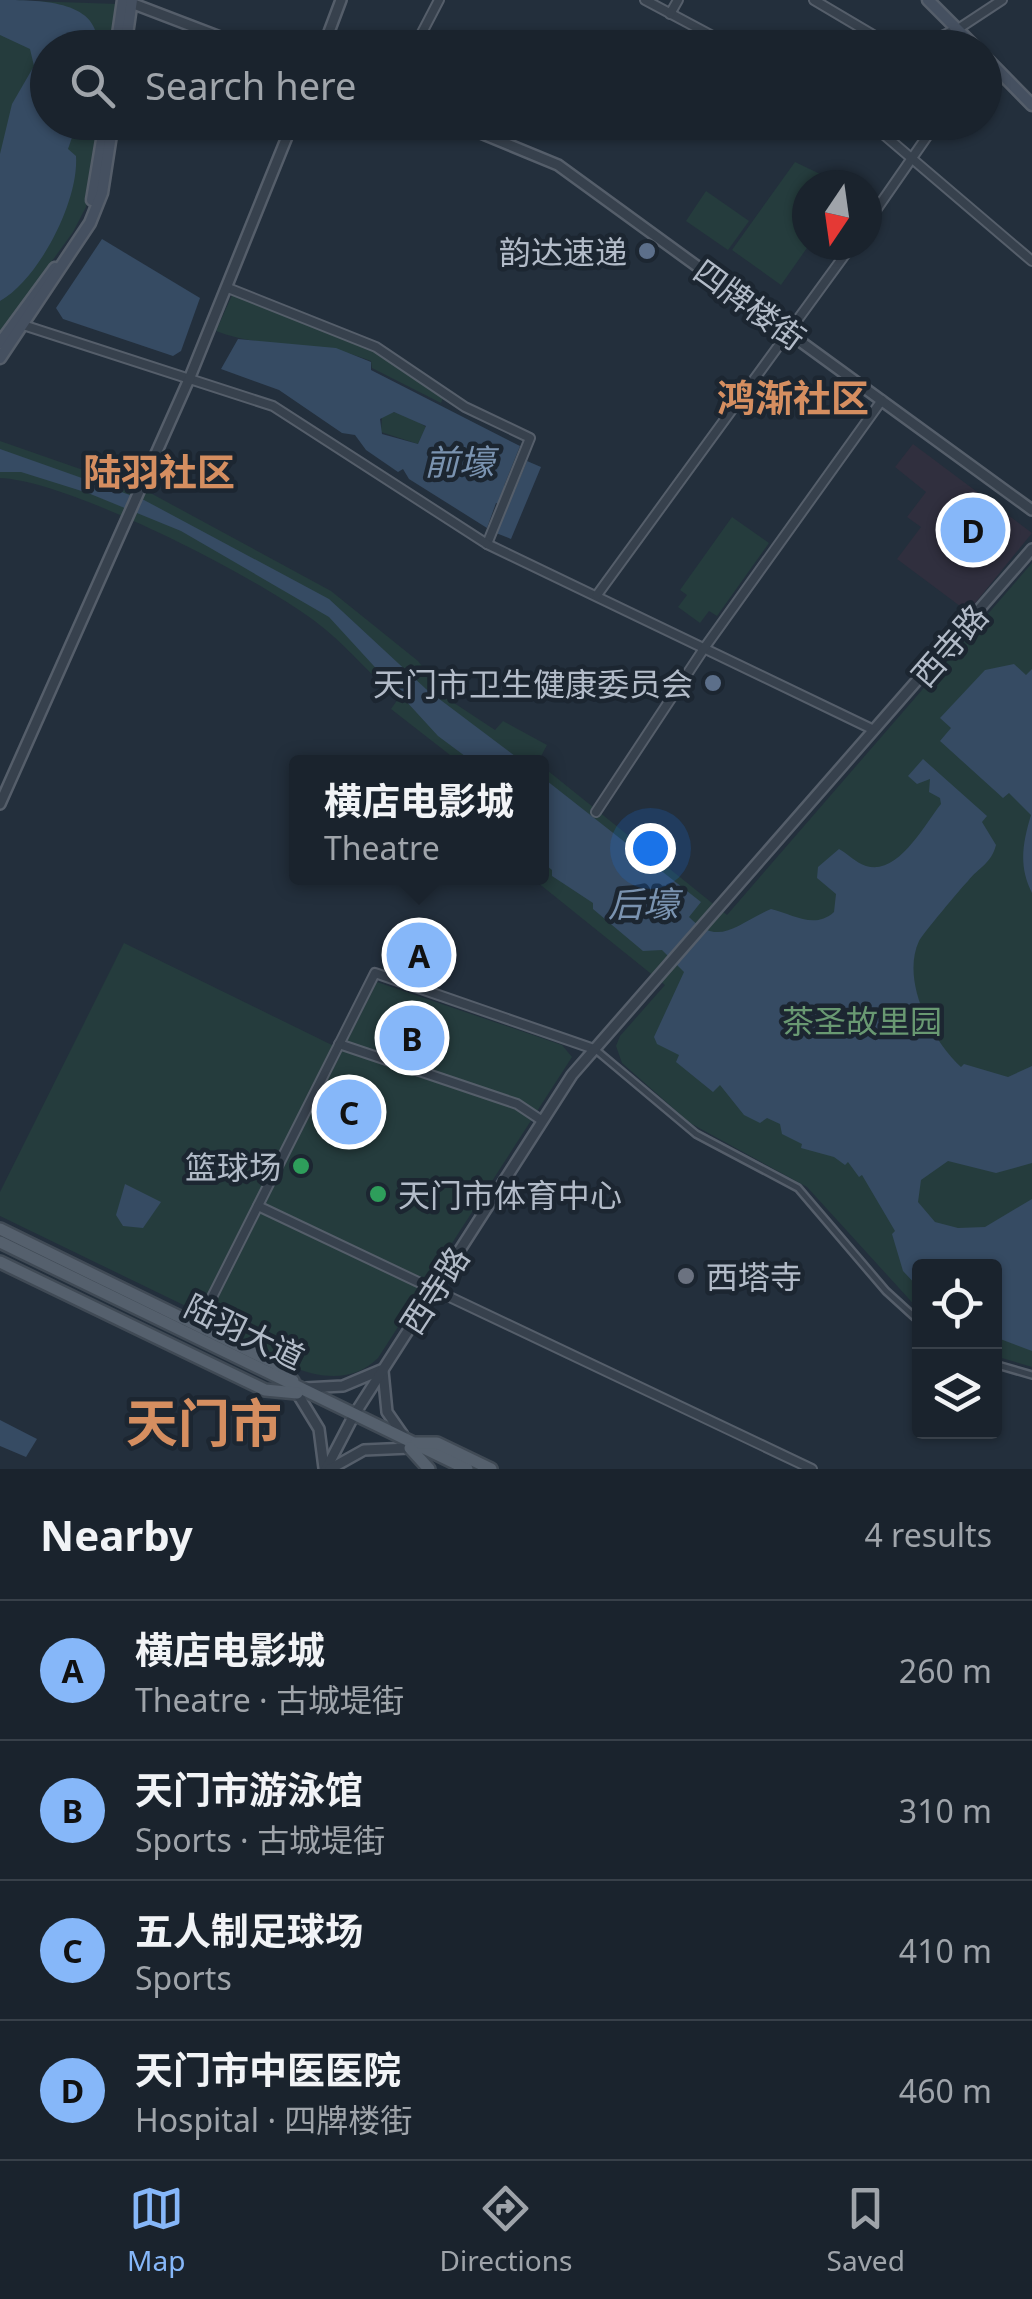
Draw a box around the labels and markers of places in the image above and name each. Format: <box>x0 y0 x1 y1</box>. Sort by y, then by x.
place label: 韵达速递 <box>499 230 627 273</box>
marker: 韵达速递 <box>636 240 658 262</box>
pin: D <box>940 492 1006 568</box>
place label: 天门市卫生健康委员会 <box>373 662 693 705</box>
marker: 天门市卫生健康委员会 <box>702 672 724 694</box>
pin: A <box>386 918 452 992</box>
pin: B <box>380 1000 444 1076</box>
pin: C <box>316 1074 382 1150</box>
place label: 篮球场 <box>185 1145 281 1188</box>
marker: 篮球场 <box>290 1155 312 1177</box>
place label: 天门市体育中心 <box>398 1173 622 1216</box>
marker: 天门市体育中心 <box>367 1183 389 1205</box>
place label: 西塔寺 <box>706 1255 802 1298</box>
marker: 西塔寺 <box>675 1265 697 1287</box>

